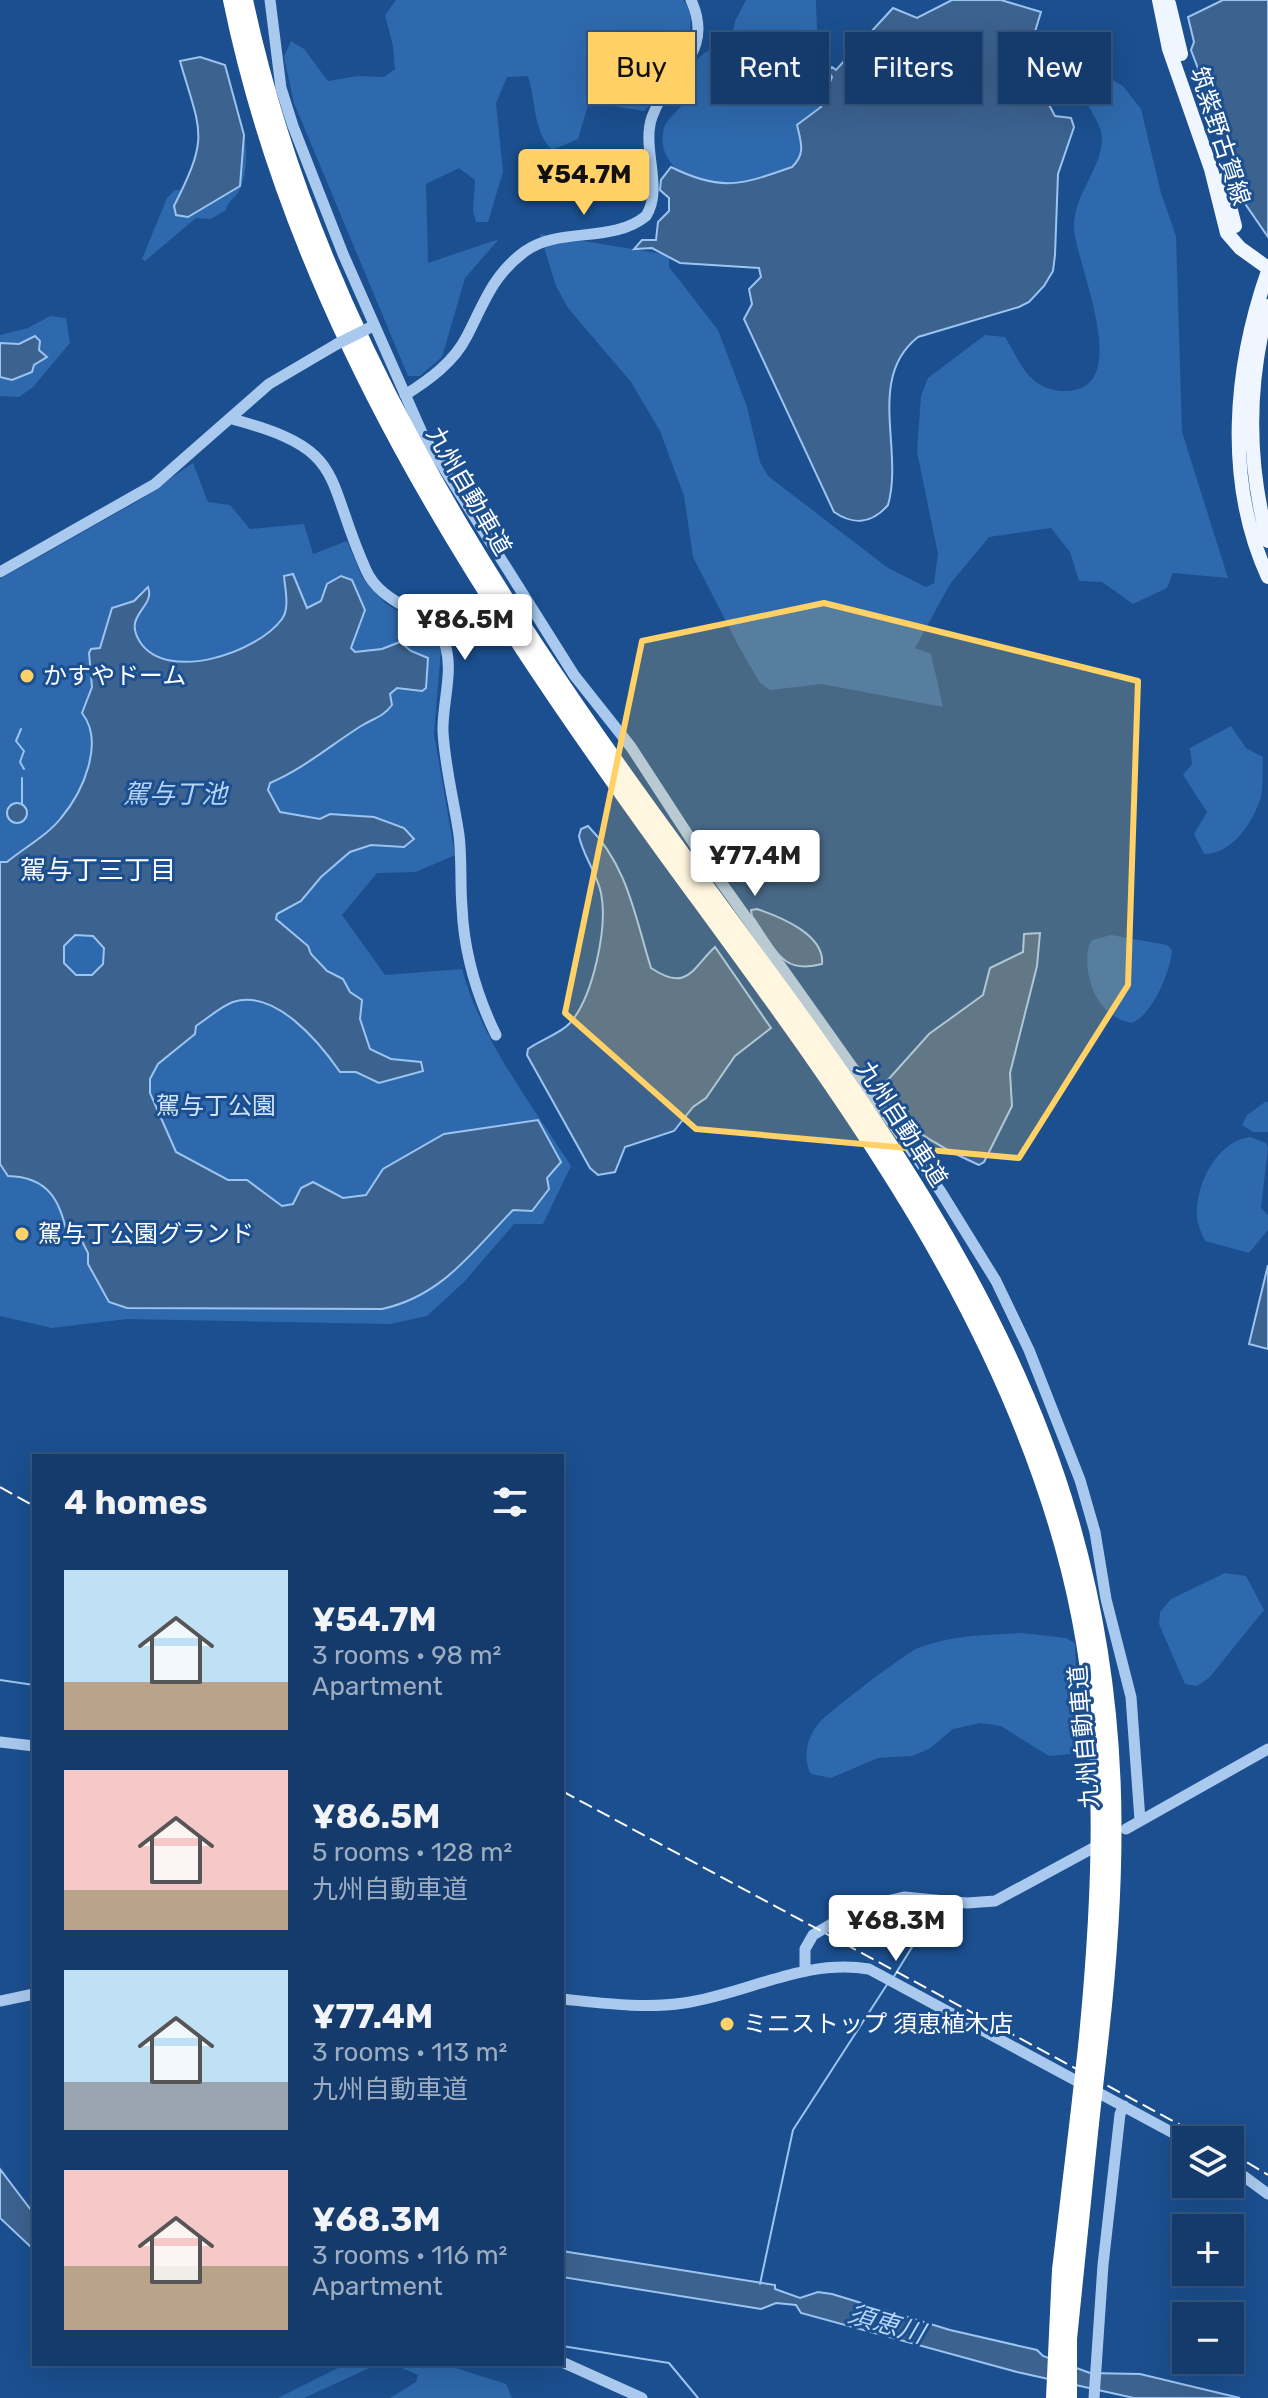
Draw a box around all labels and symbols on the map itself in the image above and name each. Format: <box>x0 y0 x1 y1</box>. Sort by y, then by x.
street label: 筑紫野古賀線 <box>1184 63 1256 209</box>
pin: ¥54.7M <box>519 149 649 217</box>
street label: 九州自動車道 <box>421 422 517 560</box>
pin: ¥86.5M <box>400 594 530 662</box>
place label: かすやドーム <box>43 662 186 690</box>
marker: かすやドーム <box>18 667 36 685</box>
water label: 駕与丁池 <box>123 779 230 810</box>
pin: ¥77.4M <box>690 830 820 898</box>
district label: 駕与丁三丁目 <box>20 855 176 886</box>
street label: 九州自動車道 <box>851 1056 953 1192</box>
park label: 駕与丁公園 <box>156 1092 276 1120</box>
place label: 駕与丁公園グランド <box>38 1220 254 1248</box>
marker: 駕与丁公園グランド <box>13 1225 31 1243</box>
street label: 九州自動車道 <box>1064 1664 1104 1810</box>
pin: ¥68.3M <box>831 1895 961 1963</box>
place label: ミニストップ 須恵植木店 <box>743 2010 1013 2038</box>
marker: ミニストップ 須恵植木店 <box>718 2015 736 2033</box>
water label: 須恵川 <box>844 2298 931 2350</box>

